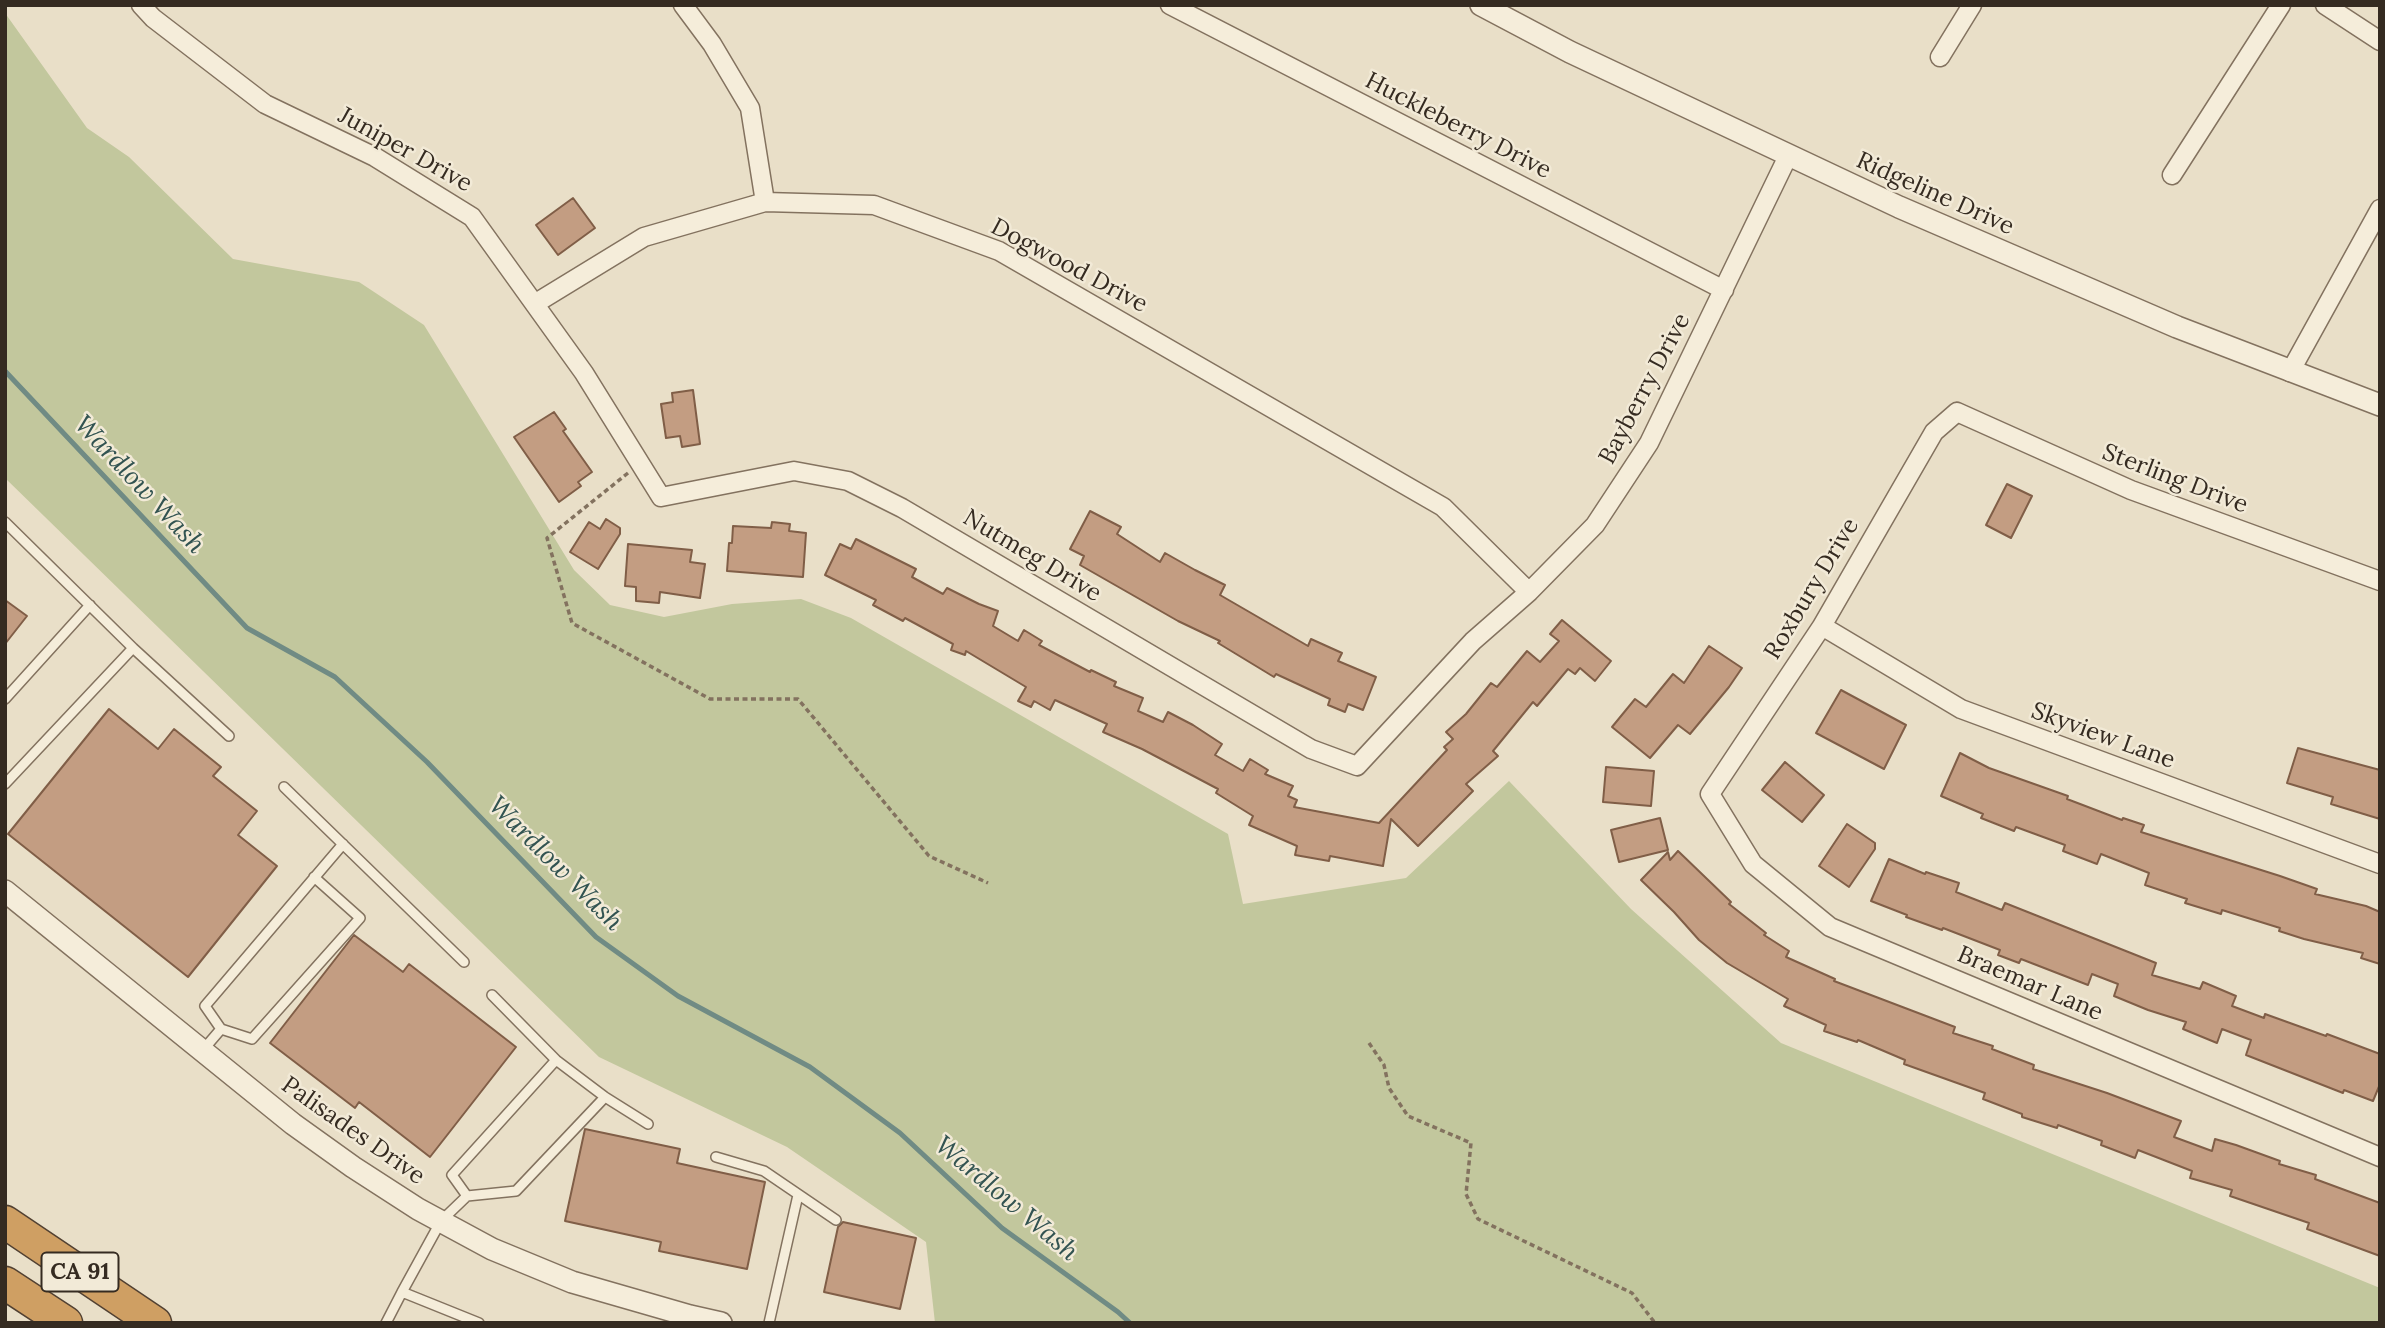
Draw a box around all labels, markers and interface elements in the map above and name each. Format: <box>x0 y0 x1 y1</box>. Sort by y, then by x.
street label: Huckleberry Drive <box>1360 67 1556 185</box>
street label: Juniper Drive <box>333 101 477 199</box>
street label: Ridgeline Drive <box>1852 146 2018 242</box>
street label: Dogwood Drive <box>986 213 1152 319</box>
street label: Bayberry Drive <box>1593 309 1697 469</box>
water label: Wardlow Wash <box>67 410 211 560</box>
street label: Sterling Drive <box>2098 438 2252 520</box>
street label: Nutmeg Drive <box>958 503 1106 609</box>
street label: Roxbury Drive <box>1759 513 1865 665</box>
street label: Skyview Lane <box>2027 697 2179 775</box>
water label: Wardlow Wash <box>481 790 629 938</box>
street label: Braemar Lane <box>1953 940 2107 1028</box>
street label: Palisades Drive <box>276 1071 430 1191</box>
water label: Wardlow Wash <box>928 1130 1084 1268</box>
road number: CA 91 <box>42 1252 119 1292</box>

